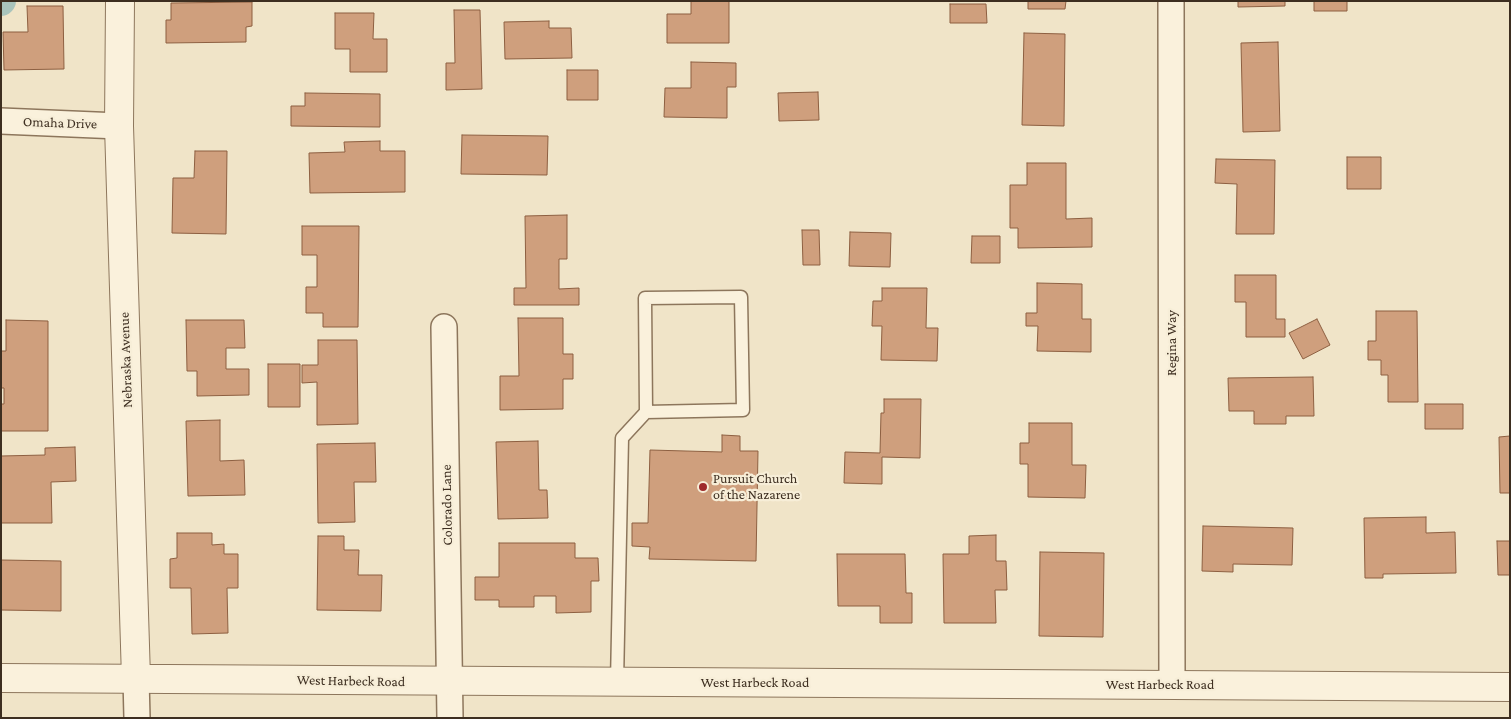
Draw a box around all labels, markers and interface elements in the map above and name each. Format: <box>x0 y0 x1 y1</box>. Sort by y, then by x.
street label: Omaha Drive <box>23 113 97 133</box>
street label: Regina Way <box>1164 310 1180 376</box>
street label: Nebraska Avenue <box>116 312 136 408</box>
street label: Colorado Lane <box>438 464 456 546</box>
place label: Pursuit Church of the Nazarene <box>713 471 800 504</box>
marker: Pursuit Church of the Nazarene <box>697 481 709 493</box>
street label: West Harbeck Road <box>297 672 405 690</box>
street label: West Harbeck Road <box>701 675 809 691</box>
street label: West Harbeck Road <box>1106 677 1214 693</box>

